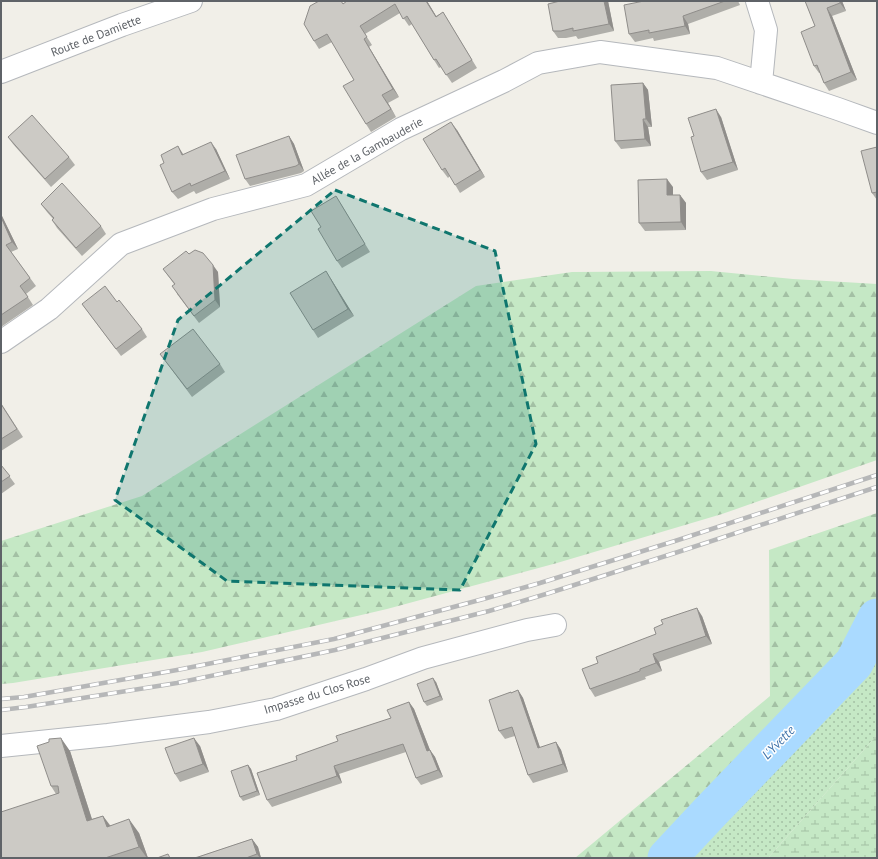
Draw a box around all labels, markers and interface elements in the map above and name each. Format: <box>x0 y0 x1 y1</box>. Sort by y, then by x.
street label: Route de Damiette <box>49 11 143 60</box>
street label: Allée de la Gambauderie <box>308 114 425 188</box>
street label: Impasse du Clos Rose <box>262 670 372 717</box>
water label: L'Yvette <box>758 722 798 763</box>

